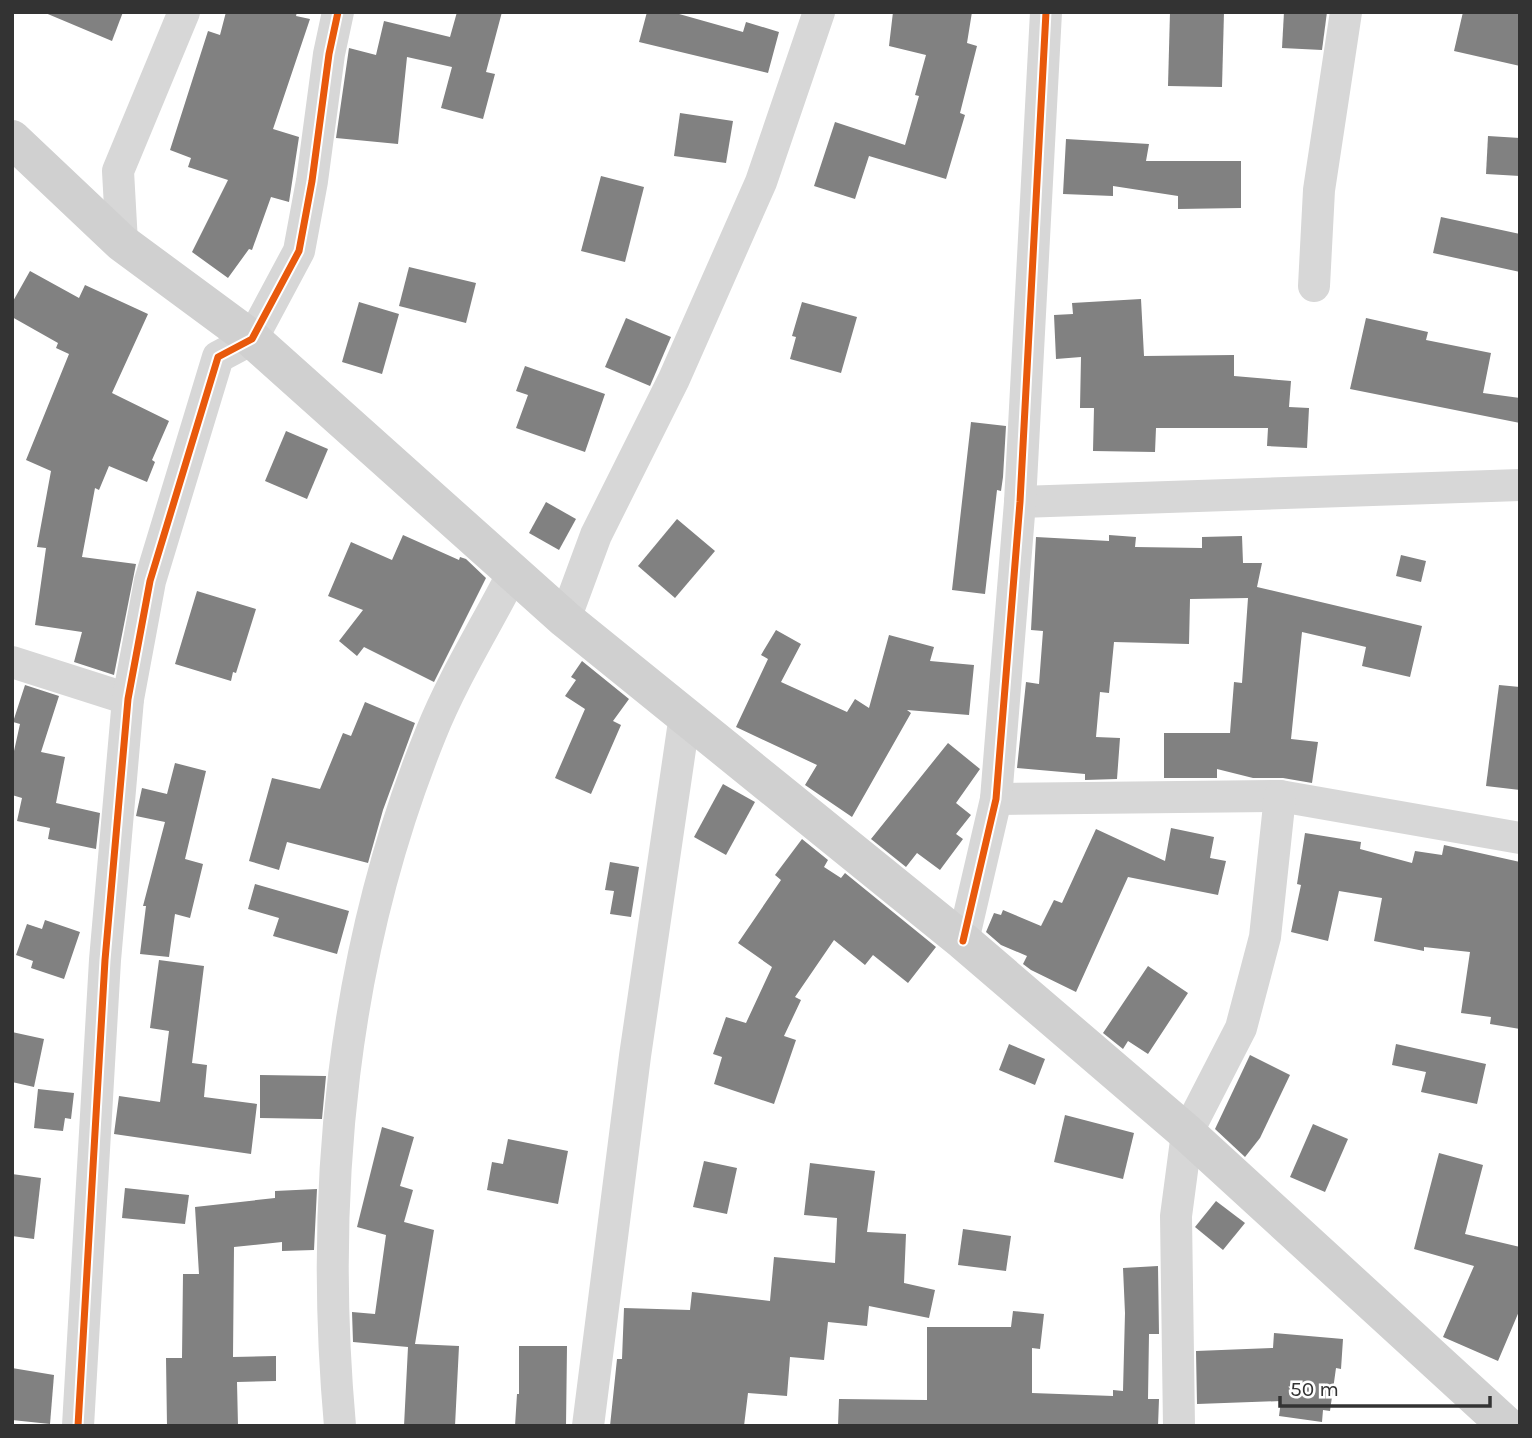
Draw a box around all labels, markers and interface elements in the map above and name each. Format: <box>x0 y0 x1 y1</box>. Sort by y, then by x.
scale bar <box>1280 1364 1490 1408</box>
text: 50 m <box>1290 1377 1339 1401</box>

